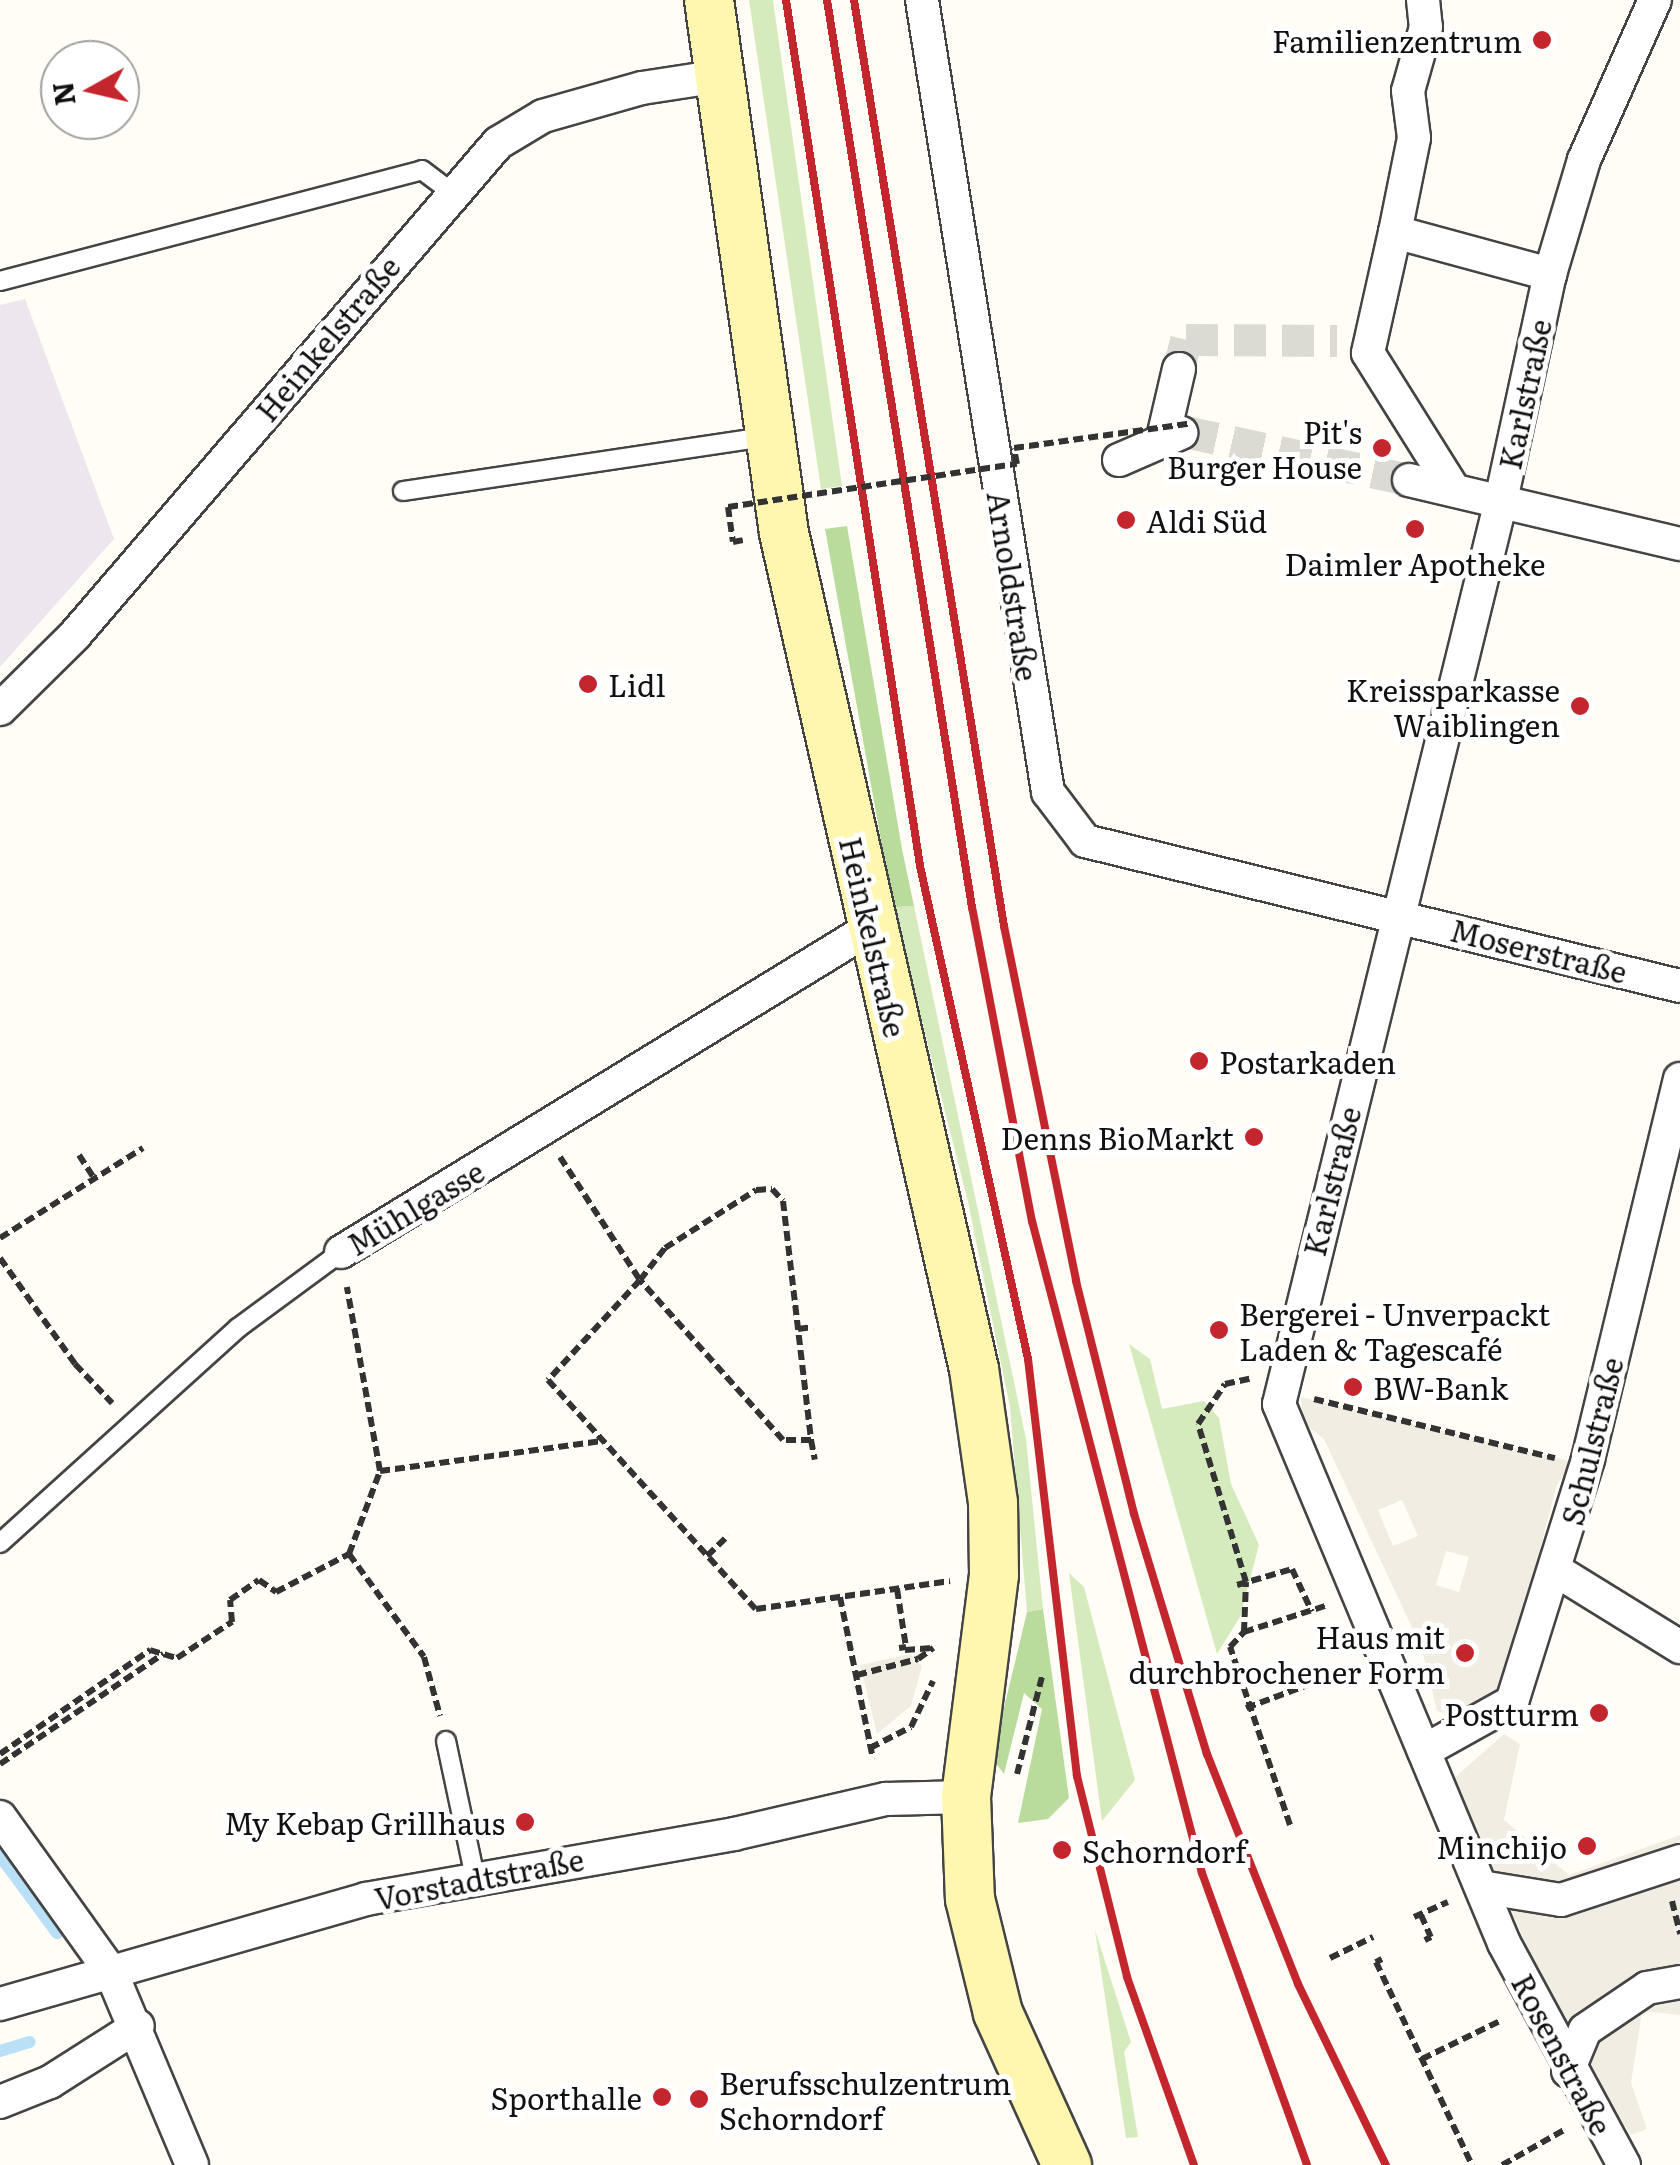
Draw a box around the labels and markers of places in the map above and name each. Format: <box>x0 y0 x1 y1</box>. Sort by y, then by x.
place label: Familienzentrum <box>1272 22 1522 58</box>
marker: Familienzentrum <box>1531 29 1553 51</box>
place label: Pit's Burger House <box>1167 413 1362 484</box>
marker: Pit's Burger House <box>1371 437 1393 459</box>
place label: Aldi Süd <box>1146 502 1267 538</box>
marker: Aldi Süd <box>1115 509 1137 531</box>
marker: Daimler Apotheke <box>1404 518 1426 540</box>
place label: Daimler Apotheke <box>1285 545 1545 581</box>
place label: Lidl <box>608 666 666 702</box>
place label: Kreissparkasse Waiblingen <box>1346 671 1560 742</box>
marker: Lidl <box>577 673 599 695</box>
marker: Kreissparkasse Waiblingen <box>1569 695 1591 717</box>
place label: Postarkaden <box>1219 1043 1396 1079</box>
marker: Postarkaden <box>1188 1050 1210 1072</box>
place label: Denns BioMarkt <box>1001 1119 1234 1155</box>
marker: Denns BioMarkt <box>1243 1126 1265 1148</box>
place label: Bergerei - Unverpackt Laden & Tagescafé <box>1239 1295 1550 1366</box>
marker: Bergerei - Unverpackt Laden & Tagescafé <box>1208 1319 1230 1341</box>
place label: BW-Bank <box>1373 1369 1508 1405</box>
marker: BW-Bank <box>1342 1376 1364 1398</box>
place label: Haus mit durchbrochener Form <box>1128 1618 1445 1688</box>
marker: Haus mit durchbrochener Form <box>1454 1642 1476 1664</box>
place label: Postturm <box>1444 1695 1579 1731</box>
marker: Postturm <box>1588 1702 1610 1724</box>
place label: My Kebap Grillhaus <box>224 1804 505 1840</box>
marker: My Kebap Grillhaus <box>514 1811 536 1833</box>
place label: Minchijo <box>1436 1828 1567 1864</box>
place label: Schorndorf <box>1082 1832 1247 1868</box>
marker: Minchijo <box>1576 1835 1598 1857</box>
marker: Schorndorf <box>1051 1839 1073 1861</box>
place label: Berufsschulzentrum Schorndorf <box>719 2064 1011 2134</box>
place label: Sporthalle <box>491 2079 642 2115</box>
marker: Sporthalle <box>651 2086 673 2108</box>
marker: Berufsschulzentrum Schorndorf <box>688 2088 710 2110</box>

